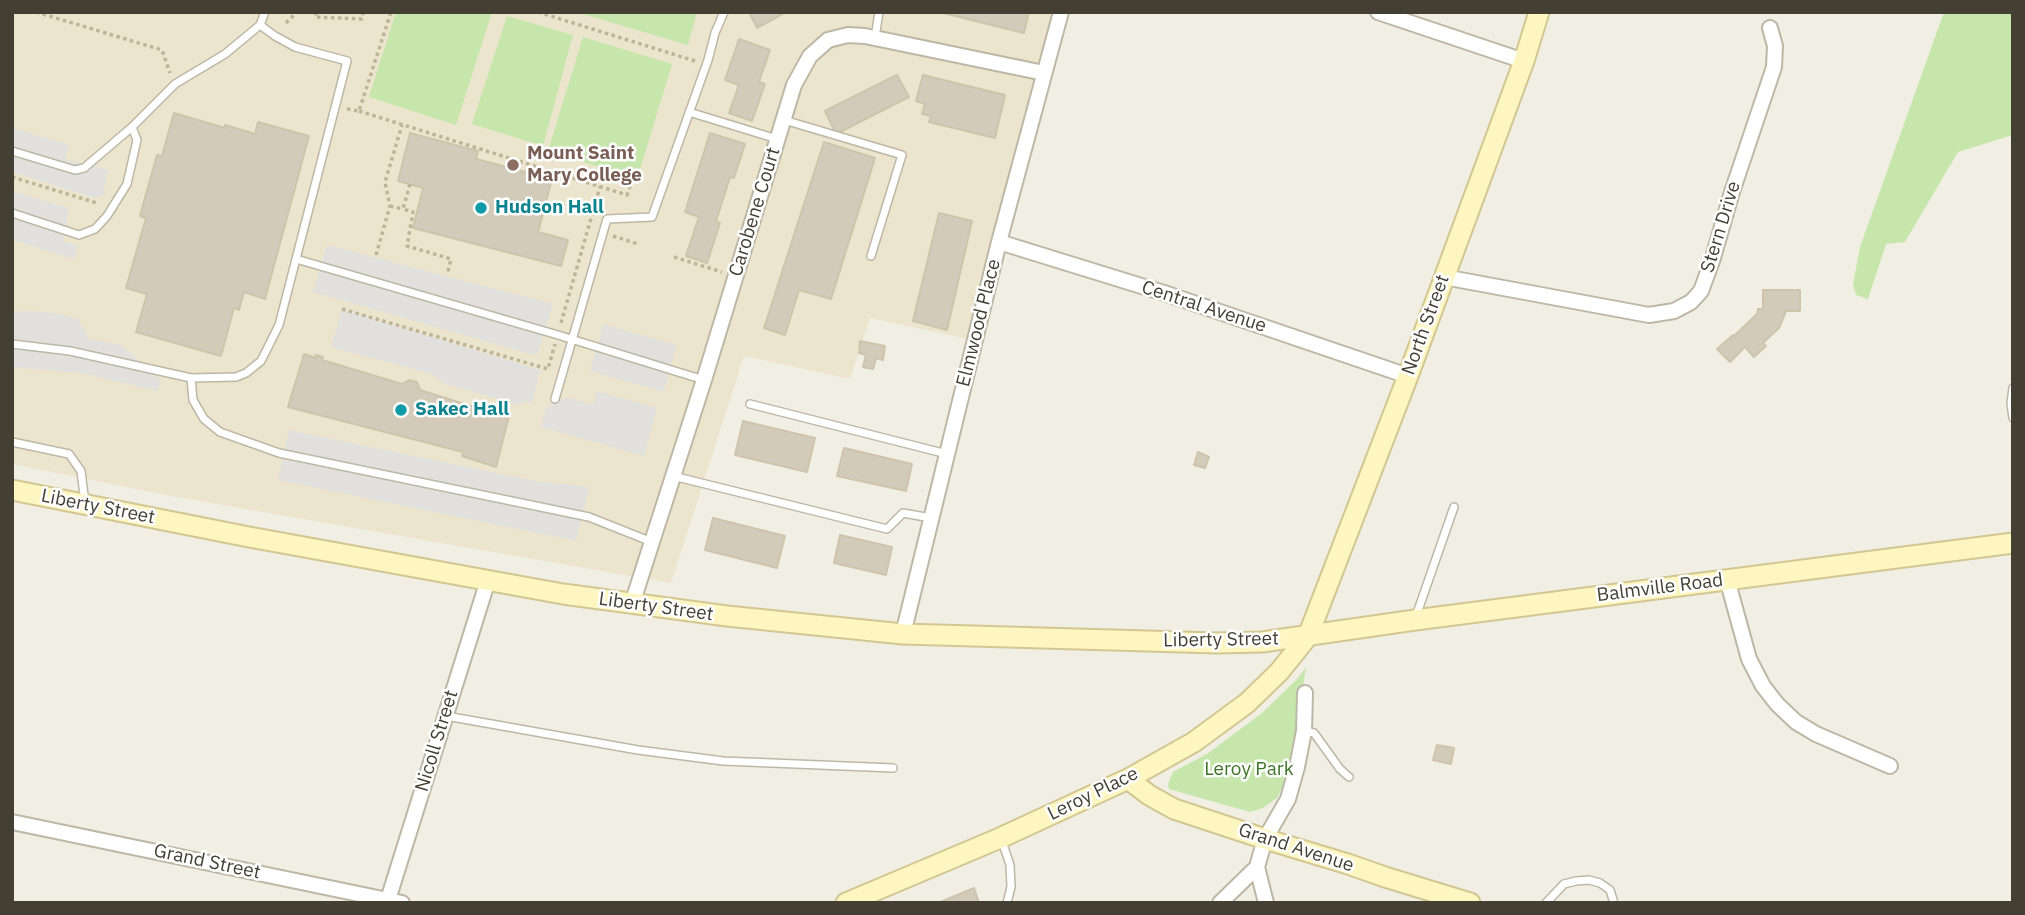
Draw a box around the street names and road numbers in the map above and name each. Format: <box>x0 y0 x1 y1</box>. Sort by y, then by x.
street label: Carobene Court <box>725 145 785 279</box>
street label: Stern Drive <box>1696 179 1746 275</box>
street label: Elmwood Place <box>952 257 1006 389</box>
street label: North Street <box>1397 272 1455 378</box>
street label: Central Avenue <box>1139 276 1269 338</box>
street label: Liberty Street <box>39 485 157 529</box>
street label: Balmville Road <box>1596 569 1724 607</box>
street label: Liberty Street <box>597 588 715 626</box>
street label: Liberty Street <box>1163 628 1279 652</box>
street label: Nicoll Street <box>411 687 463 795</box>
street label: Leroy Place <box>1044 762 1142 826</box>
street label: Grand Avenue <box>1235 819 1357 877</box>
street label: Grand Street <box>151 840 263 884</box>

